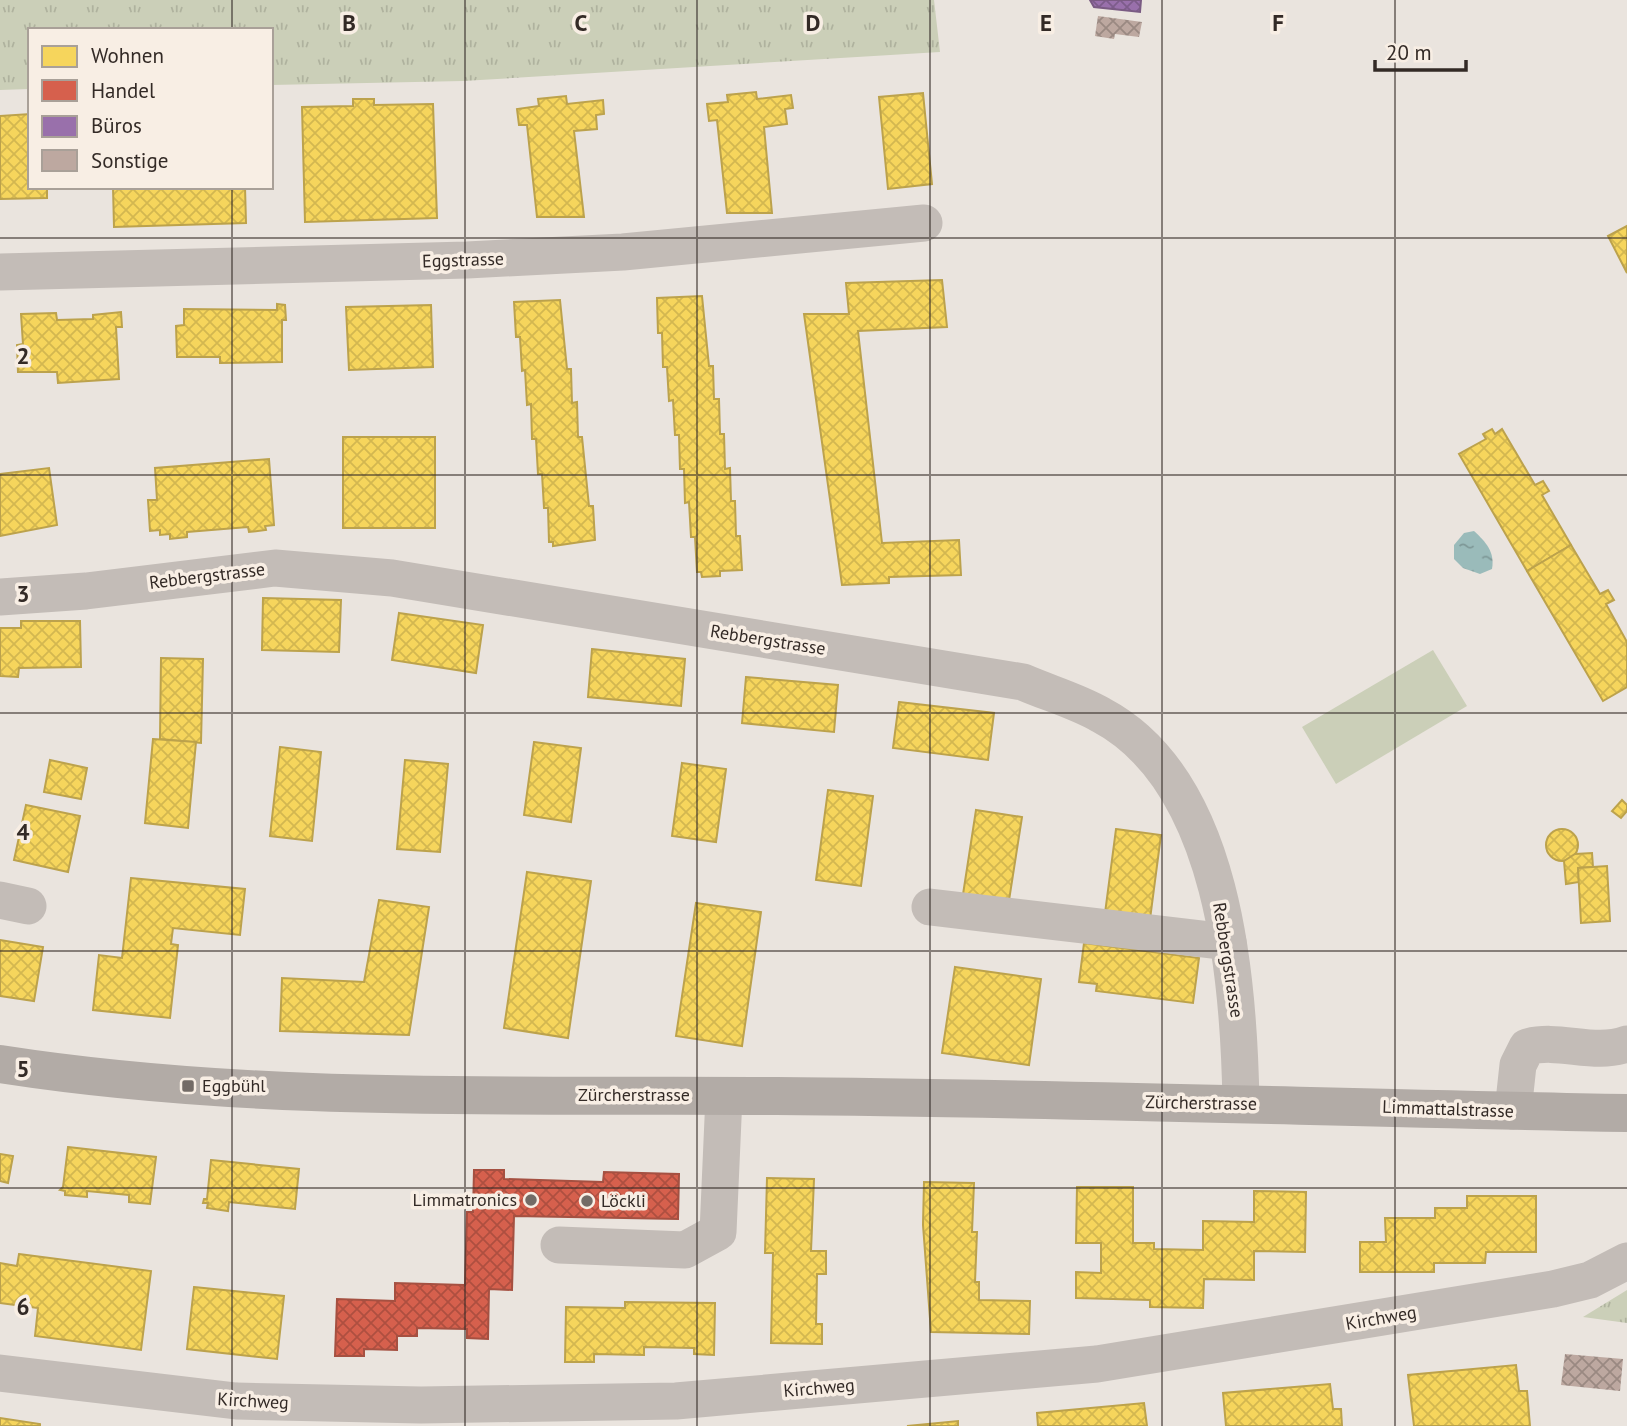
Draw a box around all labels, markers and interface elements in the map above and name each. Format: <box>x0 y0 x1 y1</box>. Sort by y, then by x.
text: B <box>342 8 356 37</box>
text: C <box>575 8 588 37</box>
text: D <box>806 8 820 37</box>
text: E <box>1040 8 1052 37</box>
text: F <box>1272 8 1284 37</box>
legend <box>28 28 273 189</box>
scale bar <box>1375 28 1466 72</box>
text: 20 m <box>1386 39 1432 66</box>
text: Wohnen <box>91 42 164 69</box>
text: Handel <box>91 77 155 104</box>
text: Büros <box>91 112 142 139</box>
text: Sonstige <box>91 147 168 174</box>
street label: Eggstrasse <box>422 247 504 272</box>
text: 2 <box>16 341 30 370</box>
street label: Rebbergstrasse <box>148 557 266 594</box>
text: 3 <box>16 579 30 608</box>
street label: Rebbergstrasse <box>709 619 827 660</box>
text: 4 <box>16 817 30 846</box>
street label: Rebbergstrasse <box>1208 901 1249 1019</box>
text: 5 <box>16 1054 30 1083</box>
place label: Eggbühl <box>202 1074 266 1097</box>
marker: Eggbühl <box>180 1078 196 1094</box>
street label: Zürcherstrasse <box>578 1083 690 1106</box>
street label: Zürcherstrasse <box>1145 1090 1257 1115</box>
street label: Limmattalstrasse <box>1382 1095 1514 1122</box>
place label: Limmatronics <box>412 1188 517 1211</box>
place label: Löckli <box>601 1189 646 1212</box>
marker: Limmatronics <box>523 1192 539 1208</box>
marker: Löckli <box>579 1193 595 1209</box>
text: 6 <box>16 1292 30 1321</box>
street label: Kirchweg <box>1344 1300 1418 1335</box>
street label: Kirchweg <box>782 1373 856 1402</box>
street label: Kirchweg <box>217 1387 289 1414</box>

